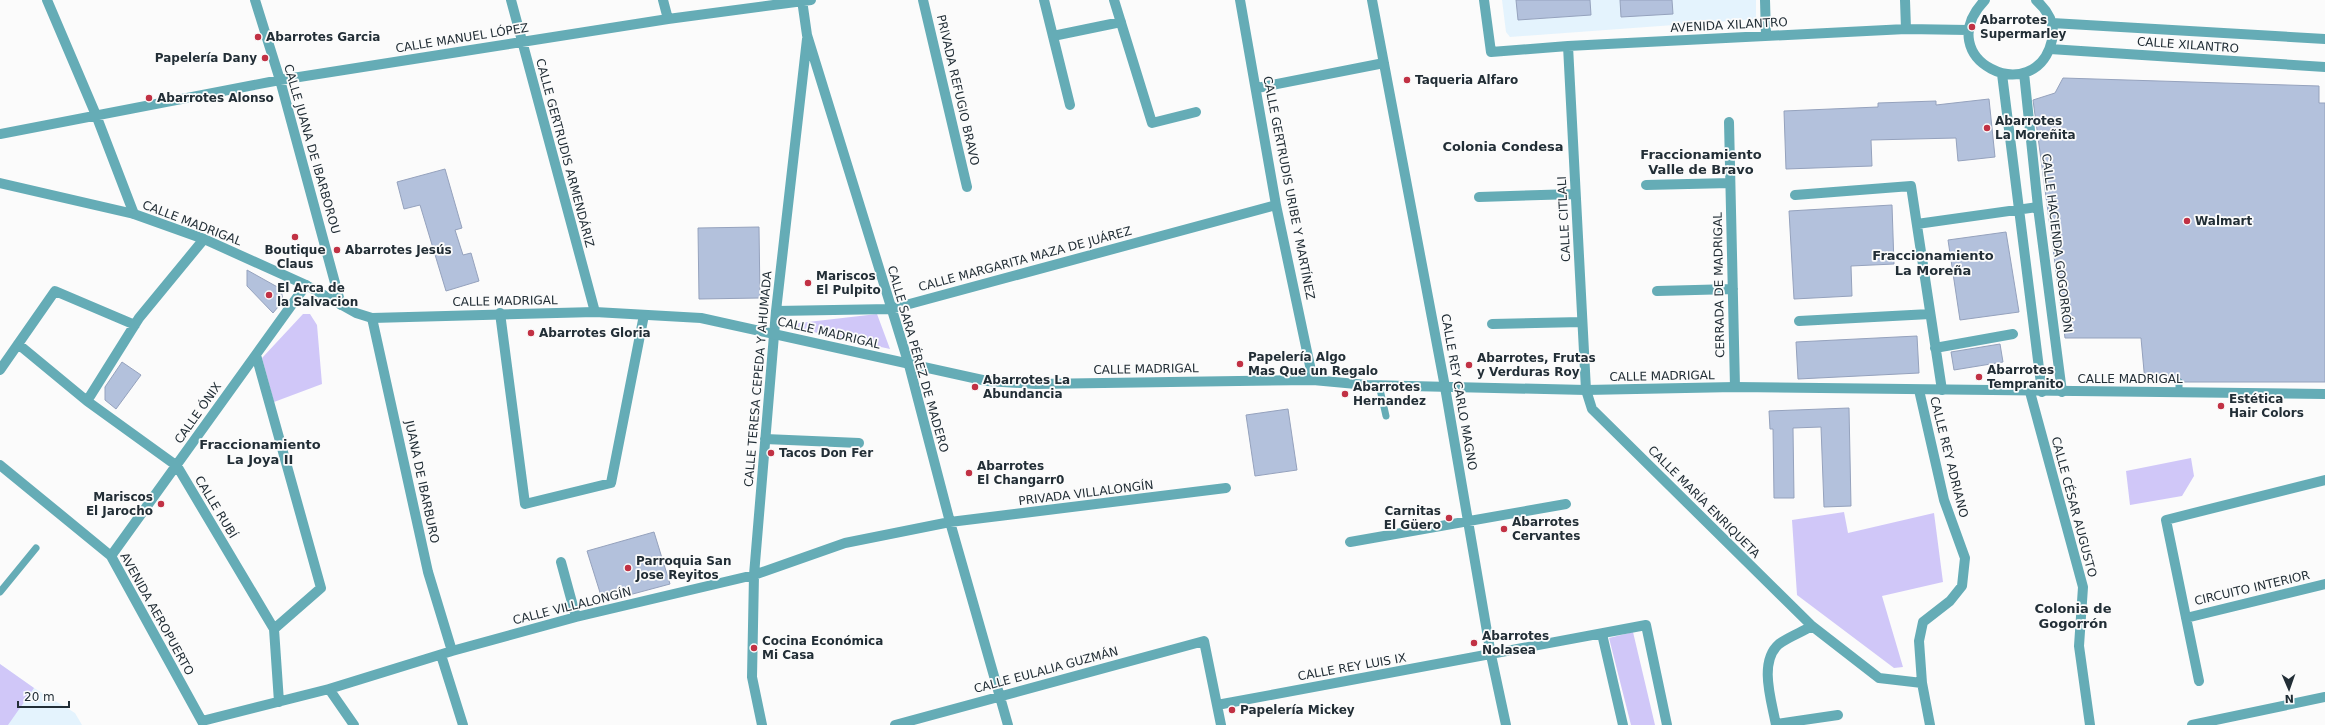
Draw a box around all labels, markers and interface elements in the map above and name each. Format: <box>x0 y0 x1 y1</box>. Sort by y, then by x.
street label: PRIVADA REFUGIO BRAVO <box>934 13 982 167</box>
place label: Abarrotes Supermarley <box>1980 13 2067 41</box>
street label: AVENIDA XILANTRO <box>1670 15 1788 35</box>
street label: CALLE MANUEL LÓPEZ <box>394 20 530 55</box>
marker: Abarrotes Supermarley <box>1967 22 1977 32</box>
place label: Abarrotes Garcia <box>266 30 380 44</box>
marker: Abarrotes Garcia <box>253 32 263 42</box>
street label: CALLE XILANTRO <box>2136 34 2240 56</box>
place label: Papelería Dany <box>155 51 257 65</box>
marker: Papelería Dany <box>260 53 270 63</box>
street label: CALLE GERTRUDIS ARMENDÁRIZ <box>533 57 598 249</box>
street label: CALLE JUANA DE IBARBOROU <box>281 63 343 235</box>
place label: Taqueria Alfaro <box>1415 73 1518 87</box>
street label: CALLE GERTRUDIS URIBE Y MARTÍNEZ <box>1260 75 1319 301</box>
marker: Taqueria Alfaro <box>1402 75 1412 85</box>
place label: Abarrotes Alonso <box>157 91 274 105</box>
marker: Abarrotes Alonso <box>144 93 154 103</box>
place label: Abarrotes La Moreñita <box>1995 114 2076 142</box>
marker: Abarrotes La Moreñita <box>1982 123 1992 133</box>
district label: Colonia Condesa <box>1442 139 1564 154</box>
district label: Fraccionamiento Valle de Bravo <box>1640 147 1762 177</box>
street label: CALLE HACIENDA GOGORRÓN <box>2039 152 2076 333</box>
street label: CALLE CITLALI <box>1555 176 1573 262</box>
street label: CALLE MADRIGAL <box>140 198 244 249</box>
street label: CERRADA DE MADRIGAL <box>1711 212 1727 358</box>
place label: Walmart <box>2195 214 2253 228</box>
marker: Walmart <box>2182 216 2192 226</box>
street label: CALLE MARGARITA MAZA DE JUÁREZ <box>917 223 1133 294</box>
marker: Boutique Claus <box>290 232 300 242</box>
place label: Boutique Claus <box>264 243 326 271</box>
place label: Abarrotes Jesús <box>345 243 452 257</box>
marker: Abarrotes Jesús <box>332 245 342 255</box>
district label: Fraccionamiento La Moreña <box>1872 248 1994 278</box>
street label: CALLE SARA PÉREZ DE MADERO <box>885 264 952 454</box>
place label: Mariscos El Pulpito <box>816 269 881 297</box>
street label: CALLE TERESA CEPEDA Y AHUMADA <box>742 270 774 488</box>
marker: Mariscos El Pulpito <box>803 278 813 288</box>
place label: El Arca de la Salvacion <box>277 281 358 309</box>
marker: El Arca de la Salvacion <box>264 290 274 300</box>
street label: CALLE MADRIGAL <box>452 293 558 309</box>
street label: CALLE REY CARLO MAGNO <box>1438 313 1480 471</box>
street label: CALLE MADRIGAL <box>776 314 882 352</box>
place label: Abarrotes Gloria <box>539 326 651 340</box>
marker: Abarrotes Gloria <box>526 328 536 338</box>
place label: Papelería Algo Mas Que un Regalo <box>1248 350 1378 378</box>
place label: Abarrotes, Frutas y Verduras Roy <box>1477 351 1596 379</box>
marker: Papelería Algo Mas Que un Regalo <box>1235 359 1245 369</box>
marker: Abarrotes, Frutas y Verduras Roy <box>1464 360 1474 370</box>
street label: CALLE MADRIGAL <box>1093 361 1199 377</box>
place label: Abarrotes Tempranito <box>1987 363 2063 391</box>
street label: CALLE MADRIGAL <box>1609 368 1715 384</box>
marker: Abarrotes Tempranito <box>1974 372 1984 382</box>
street label: CALLE MADRIGAL <box>2077 372 2183 386</box>
place label: Abarrotes La Abundancia <box>983 373 1070 401</box>
street label: CALLE ÓNIX <box>171 379 224 446</box>
place label: Abarrotes Hernandez <box>1353 380 1426 408</box>
marker: Abarrotes La Abundancia <box>970 382 980 392</box>
marker: Abarrotes Hernandez <box>1340 389 1350 399</box>
place label: Estética Hair Colors <box>2229 392 2304 420</box>
street label: CALLE REY ADRIANO <box>1927 395 1971 519</box>
marker: Estética Hair Colors <box>2216 401 2226 411</box>
street label: JUANA DE IBARBURO <box>402 418 442 545</box>
street label: CALLE CÉSAR AUGUSTO <box>2048 435 2100 579</box>
district label: Fraccionamiento La Joya II <box>199 437 321 467</box>
street label: CALLE MARÍA ENRIQUETA <box>1645 442 1764 561</box>
place label: Tacos Don Fer <box>779 446 873 460</box>
marker: Tacos Don Fer <box>766 448 776 458</box>
place label: Abarrotes El Changarr0 <box>977 459 1064 487</box>
marker: Abarrotes El Changarr0 <box>964 468 974 478</box>
street label: CALLE RUBÍ <box>192 473 241 541</box>
street label: PRIVADA VILLALONGÍN <box>1018 477 1154 508</box>
place label: Mariscos El Jarocho <box>86 490 153 518</box>
marker: Mariscos El Jarocho <box>156 499 166 509</box>
place label: Carnitas El Güero <box>1384 504 1441 532</box>
marker: Carnitas El Güero <box>1444 513 1454 523</box>
place label: Abarrotes Cervantes <box>1512 515 1580 543</box>
marker: Abarrotes Cervantes <box>1499 524 1509 534</box>
street label: AVENIDA AEROPUERTO <box>117 550 197 678</box>
place label: Parroquia San Jose Reyitos <box>635 554 731 582</box>
marker: Parroquia San Jose Reyitos <box>623 563 633 573</box>
street label: CIRCUITO INTERIOR <box>2193 568 2311 608</box>
street label: CALLE VILLALONGÍN <box>511 584 633 627</box>
district label: Colonia de Gogorrón <box>2035 601 2112 631</box>
place label: Abarrotes Nolasea <box>1482 629 1549 657</box>
place label: Cocina Económica Mi Casa <box>762 634 883 662</box>
marker: Abarrotes Nolasea <box>1469 638 1479 648</box>
marker: Cocina Económica Mi Casa <box>749 643 759 653</box>
street label: CALLE EULALIA GUZMÁN <box>972 643 1120 696</box>
street label: CALLE REY LUIS IX <box>1297 651 1407 683</box>
north arrow <box>2269 669 2309 709</box>
scale bar <box>18 683 69 709</box>
text: 20 m <box>24 690 55 704</box>
text: N <box>2284 692 2294 705</box>
place label: Papelería Mickey <box>1240 703 1355 717</box>
marker: Papelería Mickey <box>1227 705 1237 715</box>

